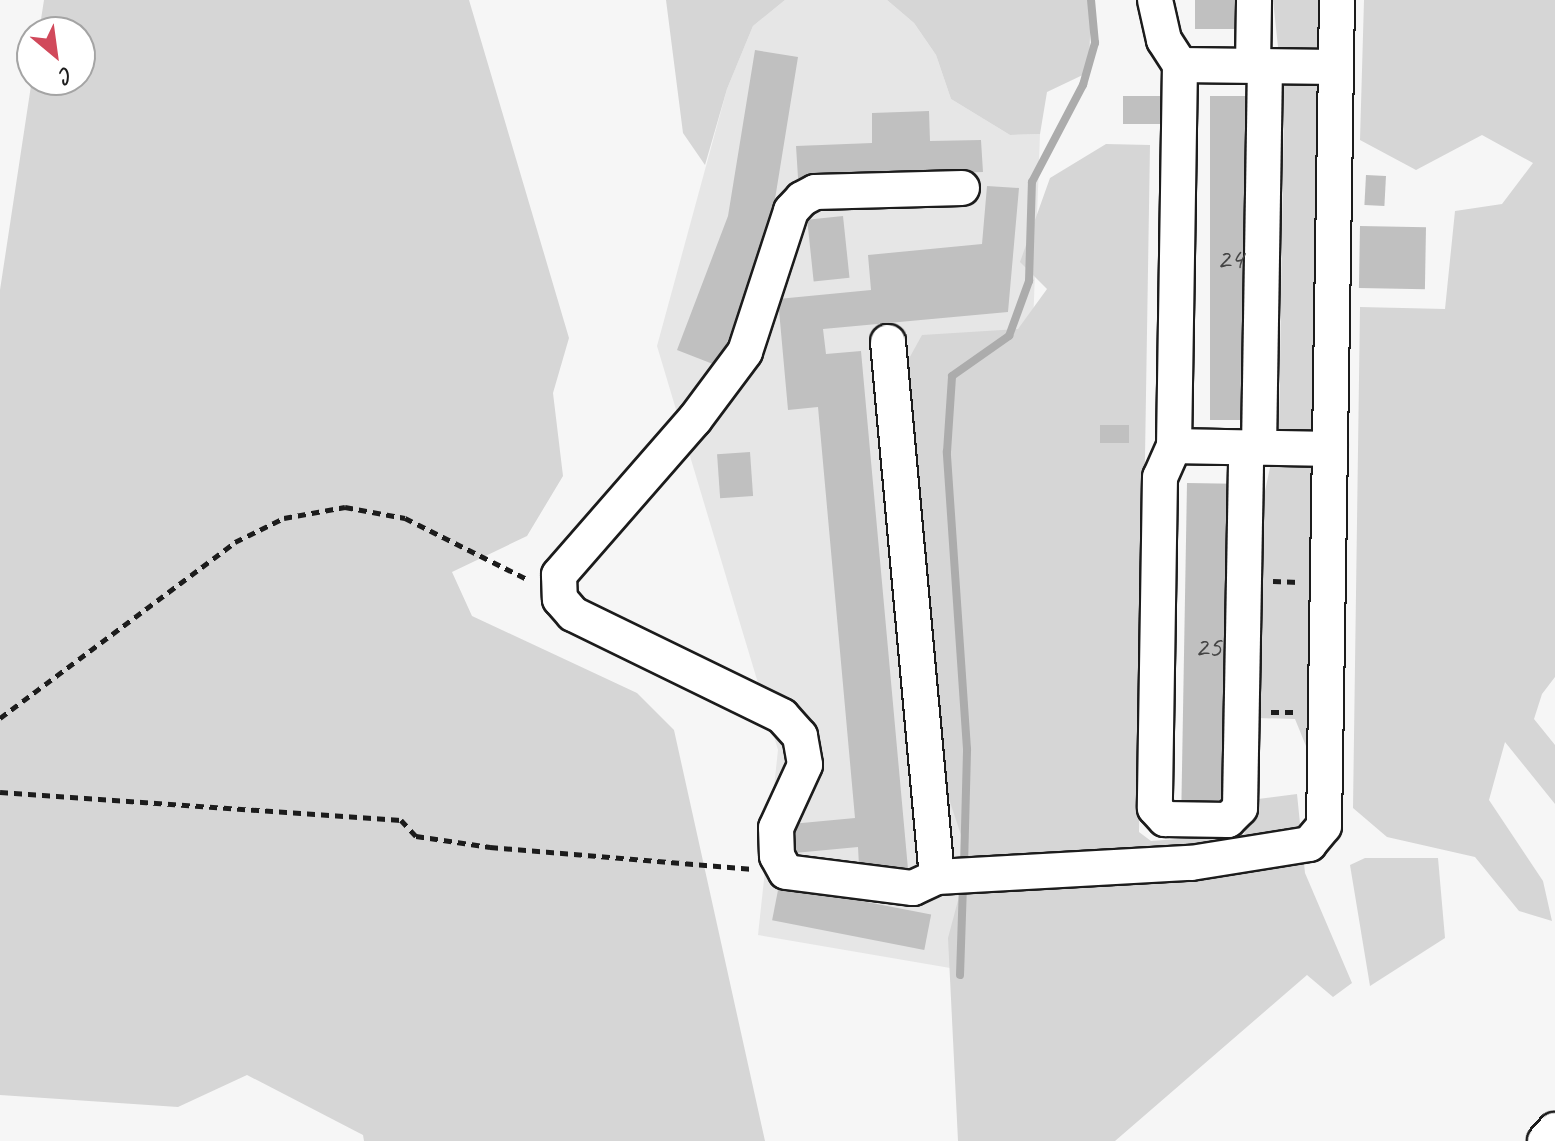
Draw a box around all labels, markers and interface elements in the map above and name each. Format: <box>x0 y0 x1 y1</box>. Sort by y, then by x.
north arrow <box>16 16 96 96</box>
text: С <box>55 60 78 90</box>
house number: 24 <box>1217 240 1243 276</box>
house number: 25 <box>1195 628 1221 664</box>

